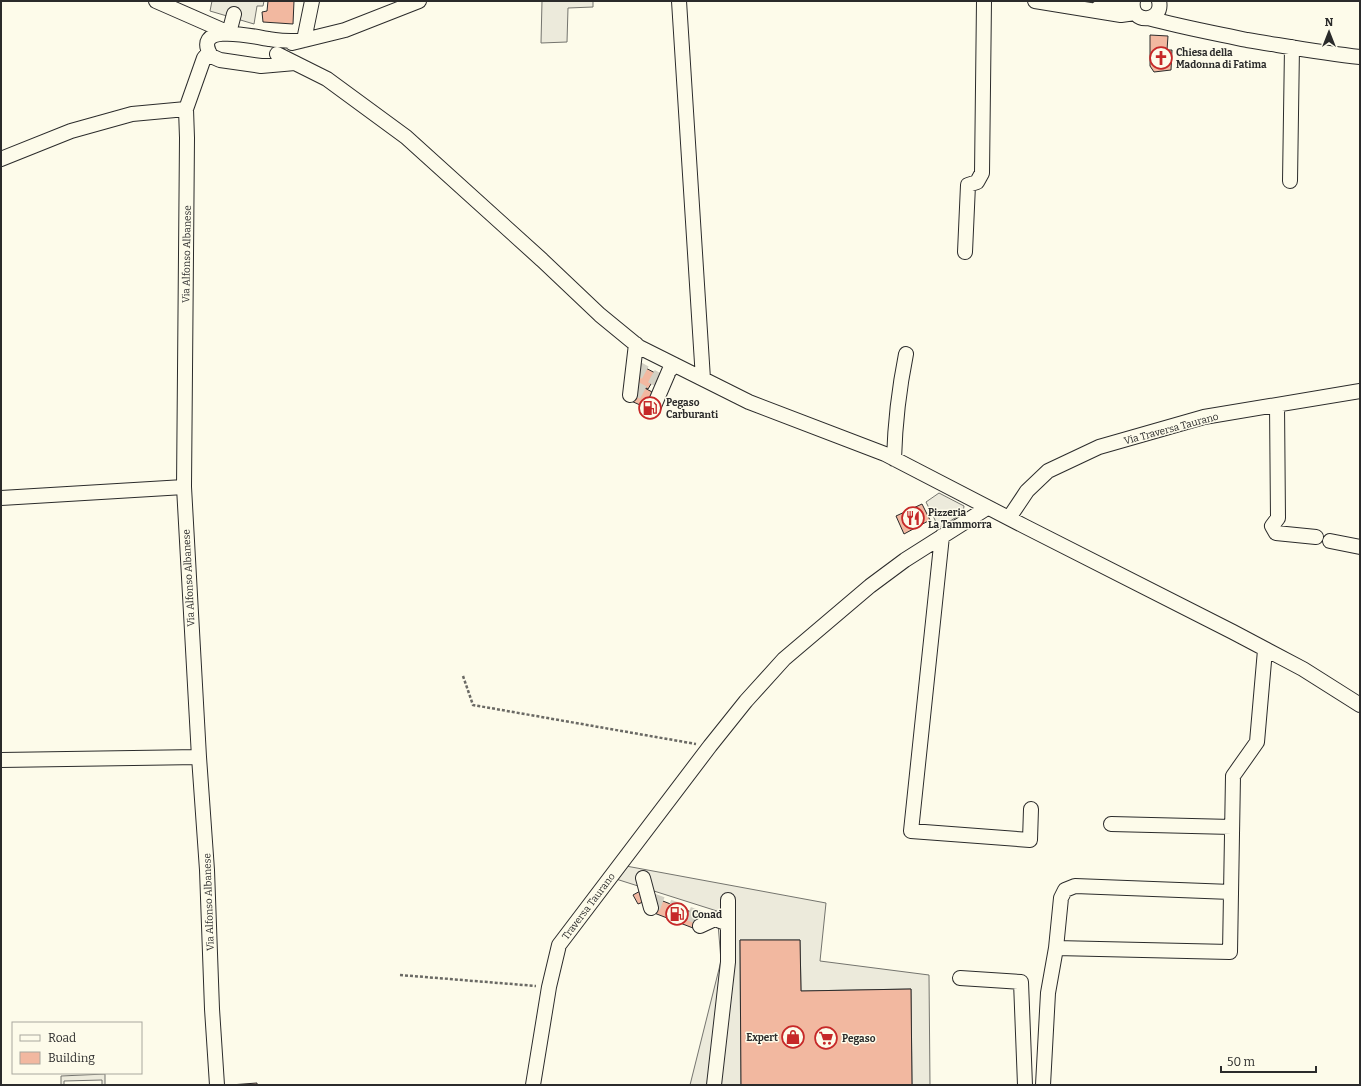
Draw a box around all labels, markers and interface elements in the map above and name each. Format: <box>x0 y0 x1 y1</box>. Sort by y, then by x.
north arrow <box>1309 12 1349 52</box>
text: N <box>1325 16 1334 29</box>
church icon: Chiesa della Madonna di Fatima <box>1148 45 1174 71</box>
place label: Chiesa della Madonna di Fatima <box>1176 47 1267 71</box>
street label: Via Alfonso Albanese <box>180 205 194 303</box>
fuel station icon: Pegaso Carburanti <box>637 395 663 421</box>
place label: Pegaso Carburanti <box>666 397 719 421</box>
street label: Via Traversa Taurano <box>1123 410 1220 447</box>
restaurant icon: Pizzeria La Tammorra <box>900 505 926 531</box>
place label: Pizzeria La Tammorra <box>928 507 992 531</box>
street label: Via Alfonso Albanese <box>180 529 198 627</box>
street label: Via Alfonso Albanese <box>201 853 217 951</box>
street label: Traversa Taurano <box>560 871 618 942</box>
fuel station icon: Conad <box>664 901 690 927</box>
place label: Conad <box>692 909 722 921</box>
legend <box>12 1022 142 1074</box>
shop icon: Expert <box>780 1024 806 1050</box>
supermarket icon: Pegaso <box>813 1025 839 1051</box>
text: Road <box>48 1031 76 1045</box>
place label: Expert <box>746 1032 778 1044</box>
place label: Pegaso <box>842 1033 876 1045</box>
scale bar <box>1221 1048 1316 1074</box>
text: Building <box>48 1051 95 1065</box>
text: 50 m <box>1227 1055 1256 1069</box>

